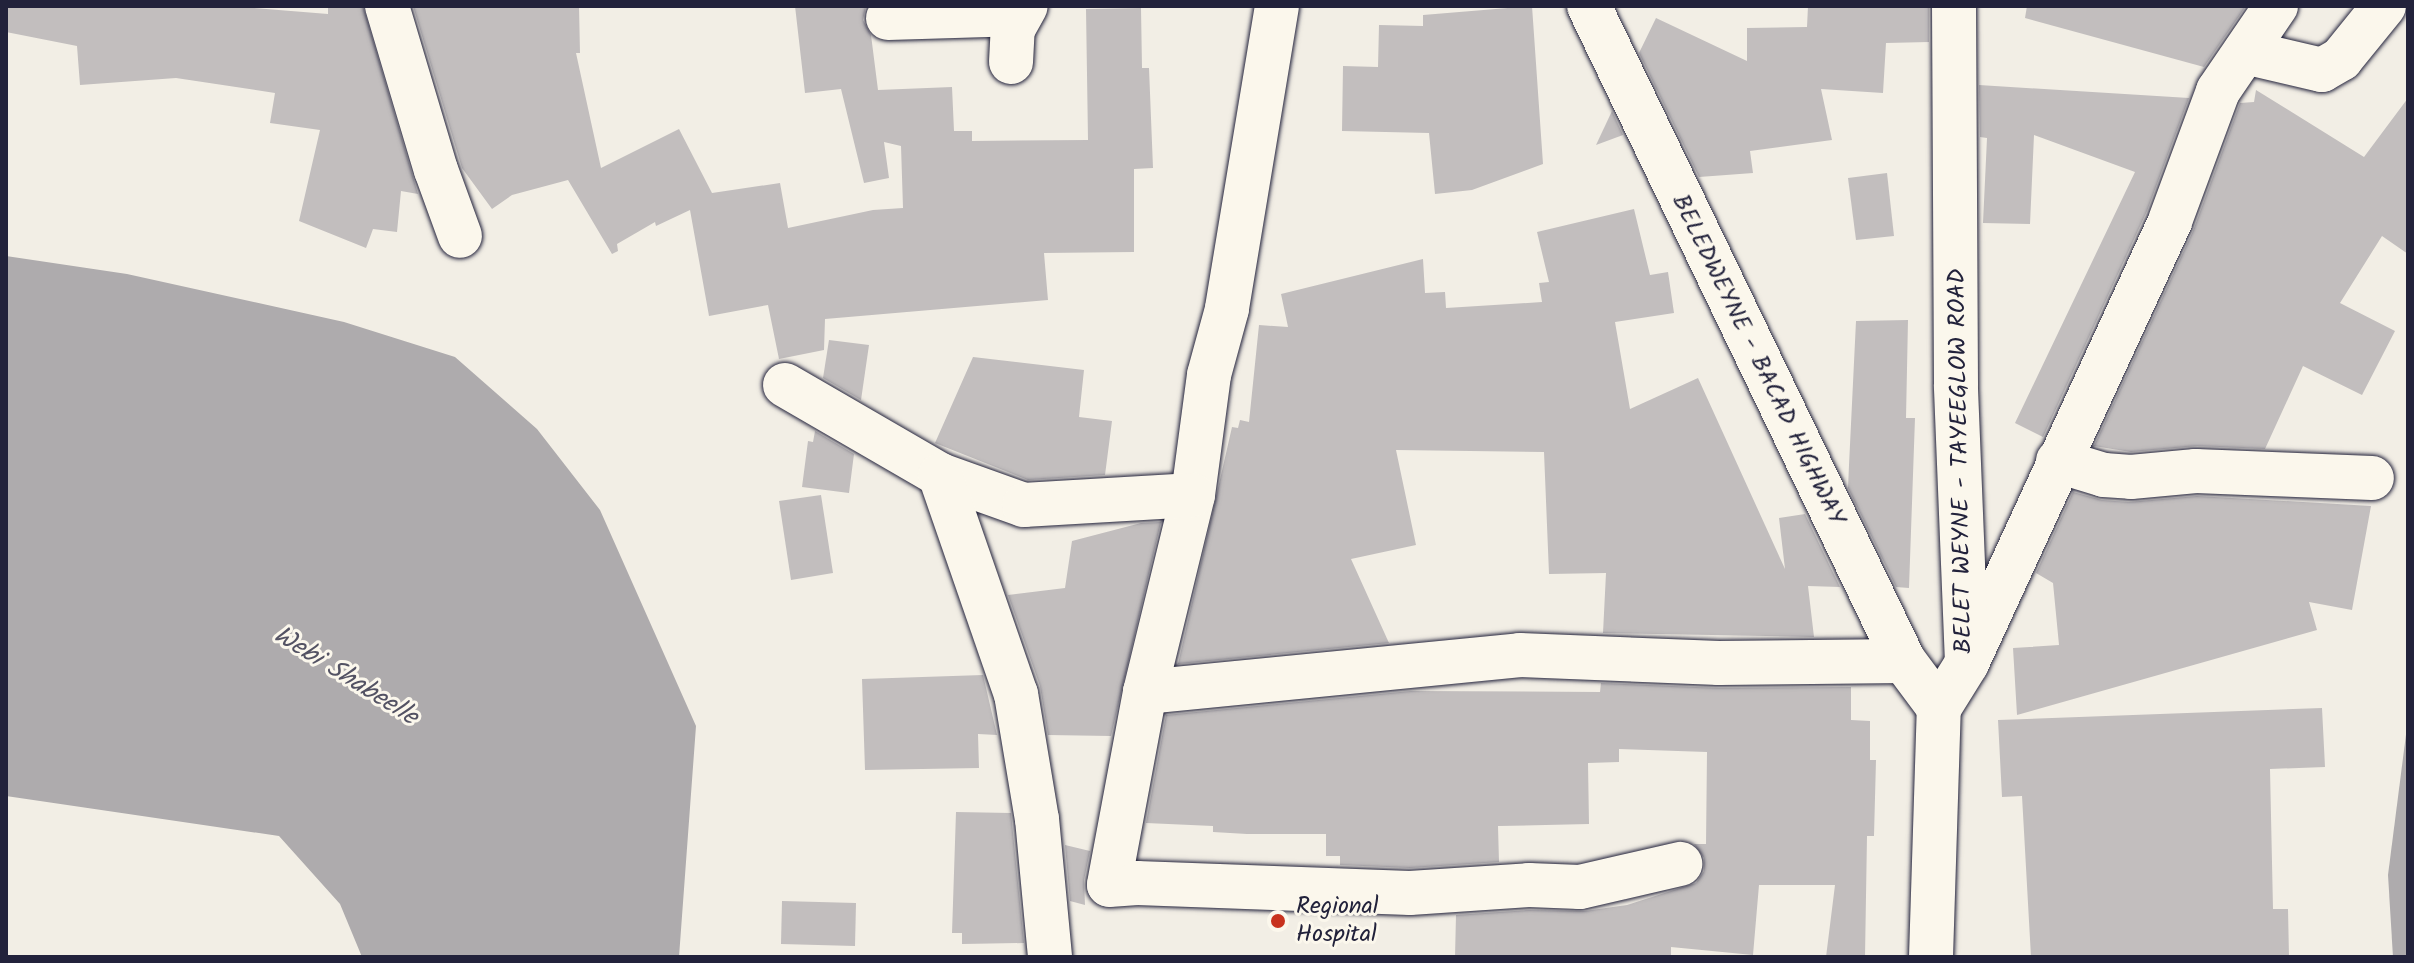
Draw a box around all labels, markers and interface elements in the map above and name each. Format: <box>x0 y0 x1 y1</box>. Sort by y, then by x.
street label: BELEDWEYNE - BACAD HIGHWAY <box>1665 190 1851 530</box>
street label: BELET WEYNE - TAYEEGLOW ROAD <box>1943 268 1979 654</box>
water label: Webi Shabeelle <box>267 620 423 734</box>
place label: Regional Hospital <box>1296 893 1379 949</box>
marker: Regional Hospital <box>1267 910 1289 932</box>

